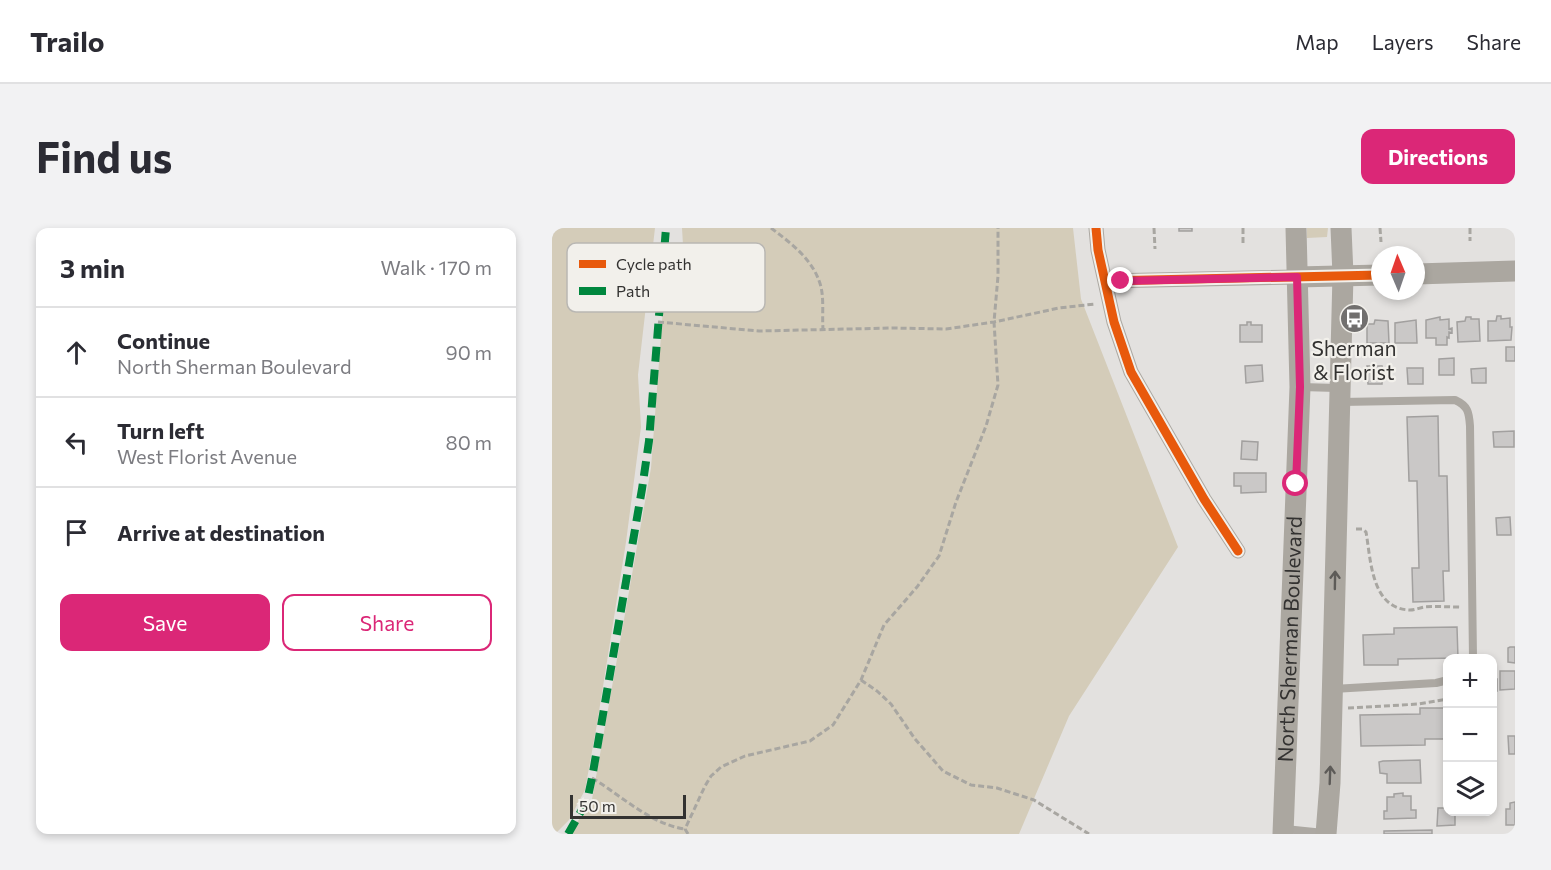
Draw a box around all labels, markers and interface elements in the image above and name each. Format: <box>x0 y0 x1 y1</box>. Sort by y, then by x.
text: Trailo <box>30 24 105 58</box>
text: Map <box>1295 29 1339 54</box>
text: Layers <box>1372 29 1434 54</box>
text: Share <box>1467 29 1521 54</box>
button: Directions <box>1361 129 1515 184</box>
text: Find us <box>36 130 172 182</box>
legend <box>567 243 765 312</box>
north arrow <box>1371 246 1425 300</box>
text: 3 min <box>60 252 125 283</box>
text: Cycle path <box>616 254 692 273</box>
text: Walk · 170 m <box>381 255 492 279</box>
route end <box>1107 267 1133 293</box>
text: Path <box>616 281 650 300</box>
bus stop icon: Sherman & Florist <box>1338 302 1370 334</box>
text: Continue <box>117 327 210 354</box>
place label: Sherman & Florist <box>1311 335 1397 384</box>
icon: ahead <box>60 336 93 369</box>
text: 90 m <box>446 340 492 364</box>
text: North Sherman Boulevard <box>117 354 352 378</box>
text: Turn left <box>117 417 204 444</box>
icon: left <box>60 426 93 459</box>
text: 80 m <box>446 430 492 454</box>
text: West Florist Avenue <box>117 444 297 468</box>
route start <box>1282 470 1308 496</box>
street label: North Sherman Boulevard <box>1272 515 1306 763</box>
icon: arrive <box>60 516 93 549</box>
text: Arrive at destination <box>117 519 325 546</box>
one-way arrow <box>1330 570 1341 590</box>
button: Save <box>60 594 270 651</box>
button: Share <box>282 594 492 651</box>
map controls <box>1443 654 1497 816</box>
button: + <box>1443 654 1497 708</box>
button: − <box>1443 708 1497 762</box>
button: layers <box>1443 762 1497 816</box>
one-way arrow <box>1325 765 1336 785</box>
scale bar <box>570 792 686 820</box>
text: 50 m <box>579 796 616 815</box>

